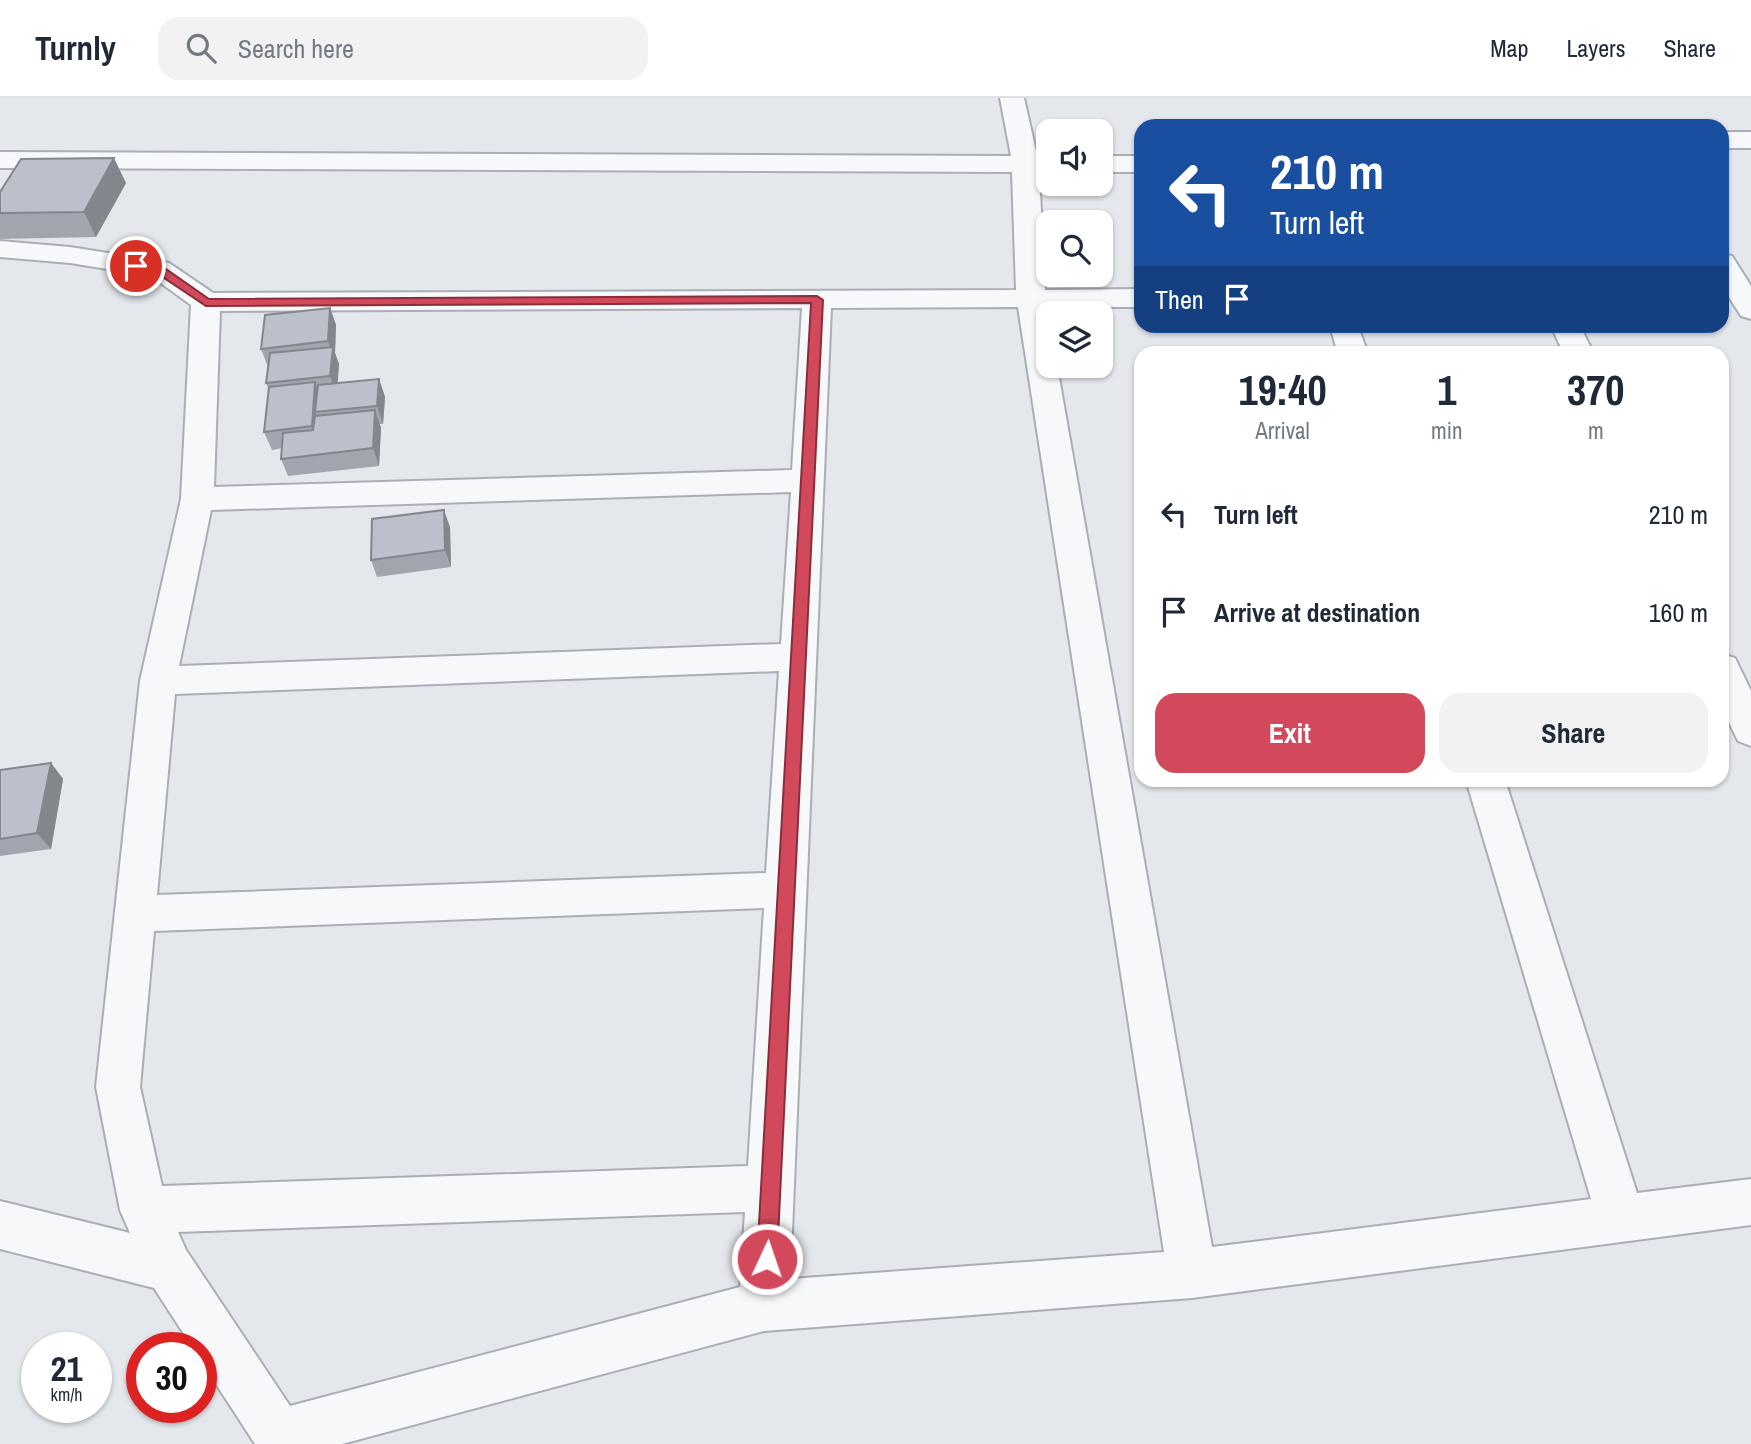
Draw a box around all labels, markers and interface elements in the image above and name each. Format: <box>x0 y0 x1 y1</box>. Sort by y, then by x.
search box <box>158 17 648 80</box>
text: Turnly <box>35 26 116 70</box>
icon: search <box>182 29 220 67</box>
text: Search here <box>238 31 354 66</box>
text: Map <box>1490 32 1528 64</box>
text: Layers <box>1566 32 1625 64</box>
text: Share <box>1663 32 1716 64</box>
map controls <box>1036 119 1113 378</box>
button: sound <box>1036 119 1113 196</box>
text: 210 m <box>1270 138 1384 204</box>
icon: left <box>1155 147 1246 238</box>
text: Turn left <box>1270 201 1364 244</box>
button: search <box>1036 210 1113 287</box>
pin <box>106 236 166 296</box>
icon: arrive <box>117 247 155 285</box>
icon: arrive <box>1218 280 1256 318</box>
text: Then <box>1155 282 1204 317</box>
button: layers <box>1036 301 1113 378</box>
text: 19:40 <box>1239 362 1327 418</box>
text: 1 <box>1437 362 1456 418</box>
text: 370 <box>1567 362 1625 418</box>
text: Arrival <box>1255 415 1310 446</box>
text: min <box>1431 415 1463 446</box>
text: m <box>1588 415 1604 446</box>
icon: left <box>1155 495 1193 533</box>
text: Turn left <box>1214 497 1298 532</box>
text: 210 m <box>1649 497 1708 532</box>
icon: arrive <box>1155 593 1193 631</box>
text: Arrive at destination <box>1214 595 1420 630</box>
text: 160 m <box>1649 595 1708 630</box>
button: Exit <box>1155 693 1425 773</box>
button: Share <box>1439 693 1708 773</box>
position arrow <box>730 1222 804 1296</box>
speed limit sign: 30 <box>126 1332 217 1423</box>
text: 21 <box>51 1345 82 1392</box>
text: km/h <box>51 1382 83 1407</box>

